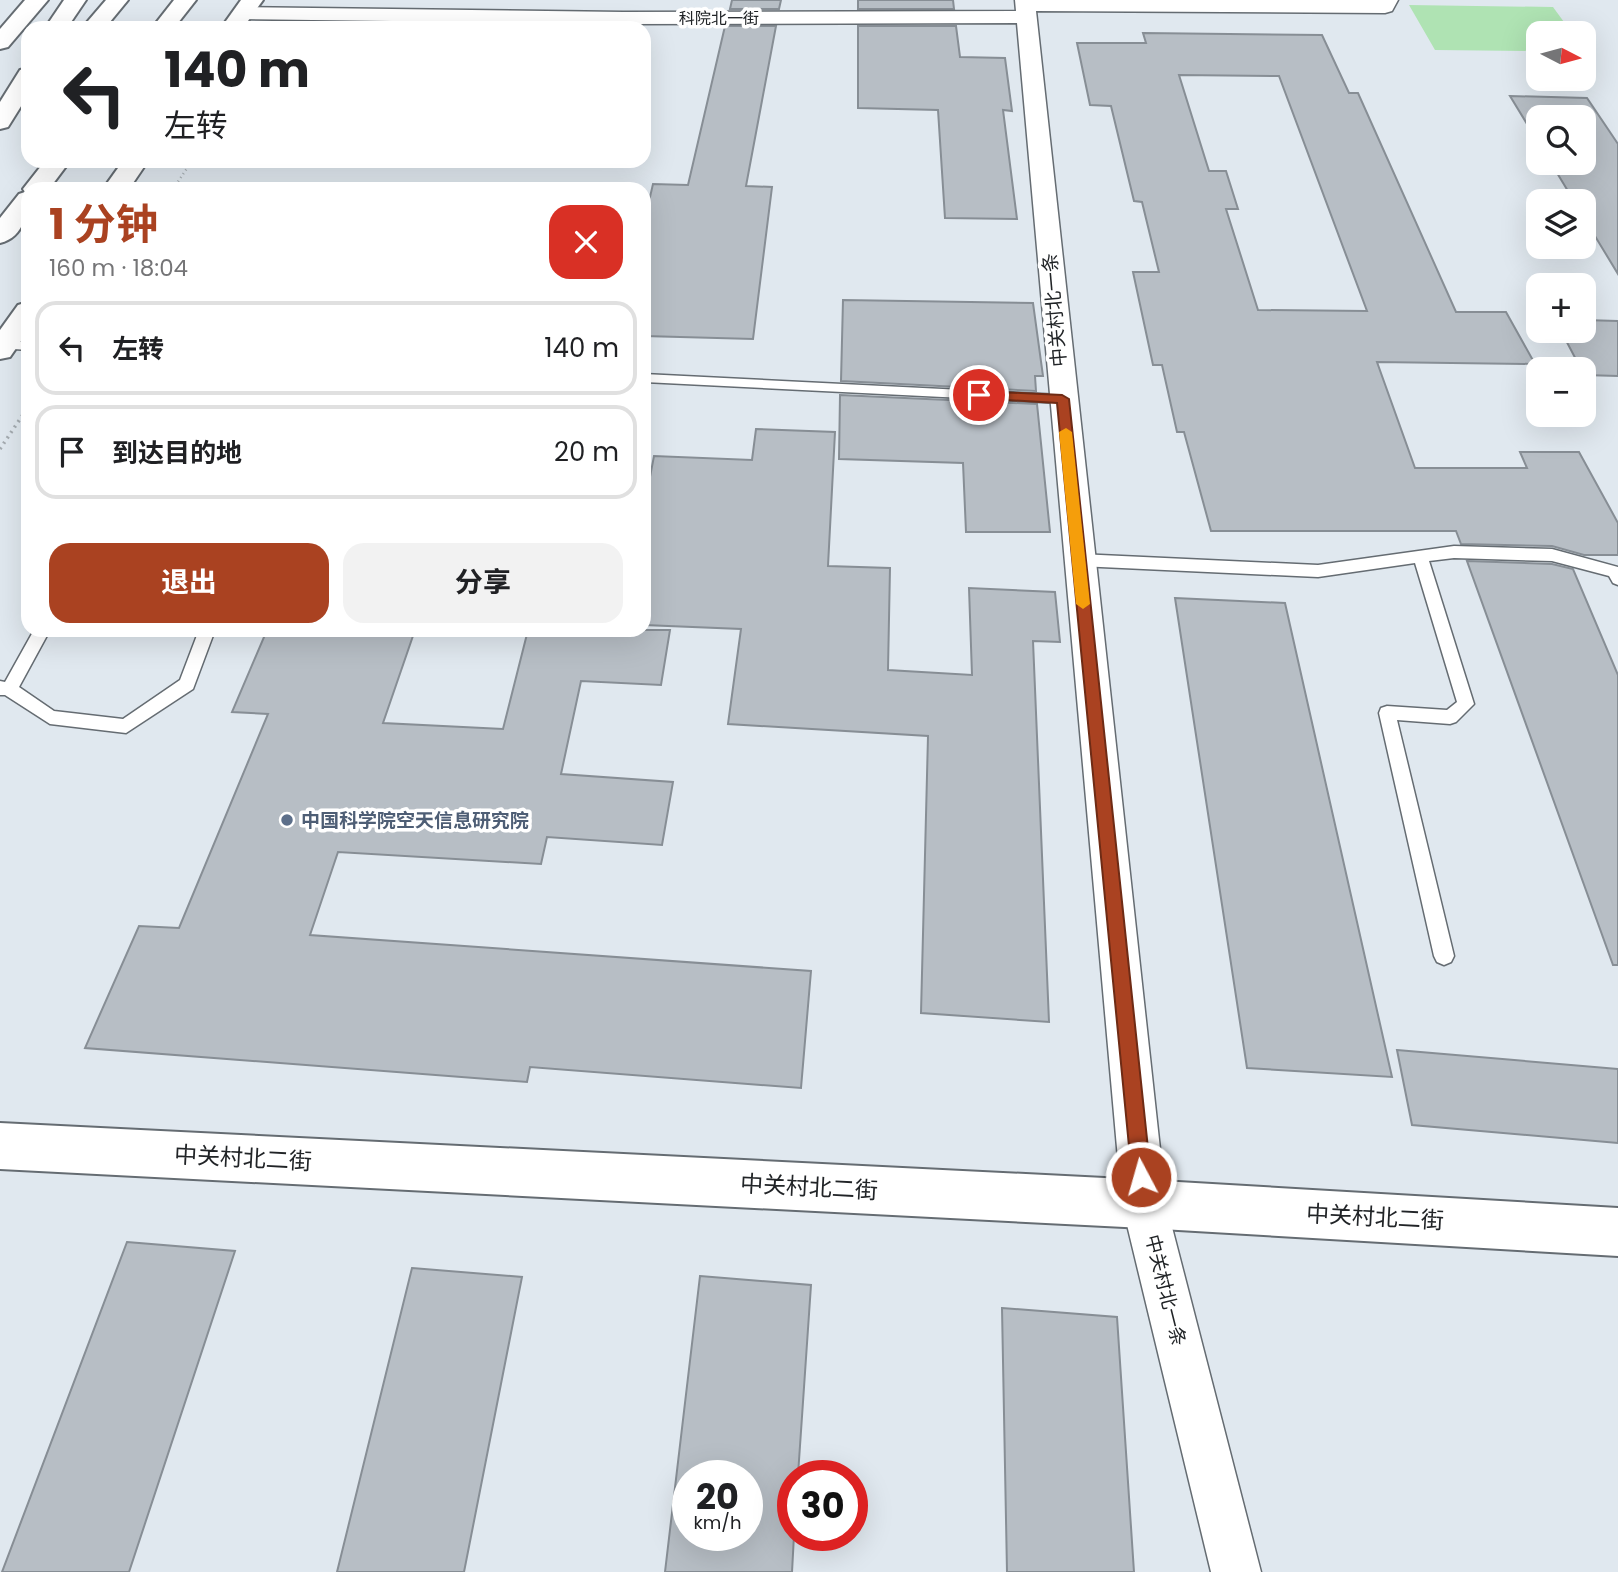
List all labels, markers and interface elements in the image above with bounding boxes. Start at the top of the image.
street label: 科院北一街 [679,7,759,30]
north arrow [1526,21,1596,91]
map controls [1526,21,1596,427]
text: 140 m [164,36,310,104]
icon: left [49,49,140,140]
text: 左转 [164,103,228,148]
button: search [1526,105,1596,175]
button: layers [1526,189,1596,259]
text: 1 分钟 [49,195,158,254]
button: close [549,205,623,279]
text: 160 m · 18:04 [49,252,188,284]
street label: 中关村北一条 [1036,252,1073,368]
button: + [1526,273,1596,343]
icon: left [53,329,91,367]
text: 140 m [544,330,619,366]
text: 左转 [112,331,164,367]
button: − [1526,357,1596,427]
pin [949,365,1009,425]
icon: arrive [960,376,998,414]
icon: arrive [53,433,91,471]
text: 20 m [554,434,619,470]
text: 到达目的地 [112,435,242,471]
button: 退出 [49,543,329,623]
button: 分享 [343,543,623,623]
place label: 中国科学院空天信息研究院 [301,807,529,834]
marker: 中国科学院空天信息研究院 [279,812,295,828]
street label: 中关村北二街 [173,1138,313,1178]
position arrow [1104,1140,1178,1214]
street label: 中关村北二街 [739,1167,879,1207]
street label: 中关村北二街 [1305,1197,1445,1237]
street label: 中关村北一条 [1139,1232,1192,1349]
speed limit sign: 30 [777,1460,868,1551]
text: 20 [696,1472,739,1521]
text: km/h [694,1510,741,1535]

